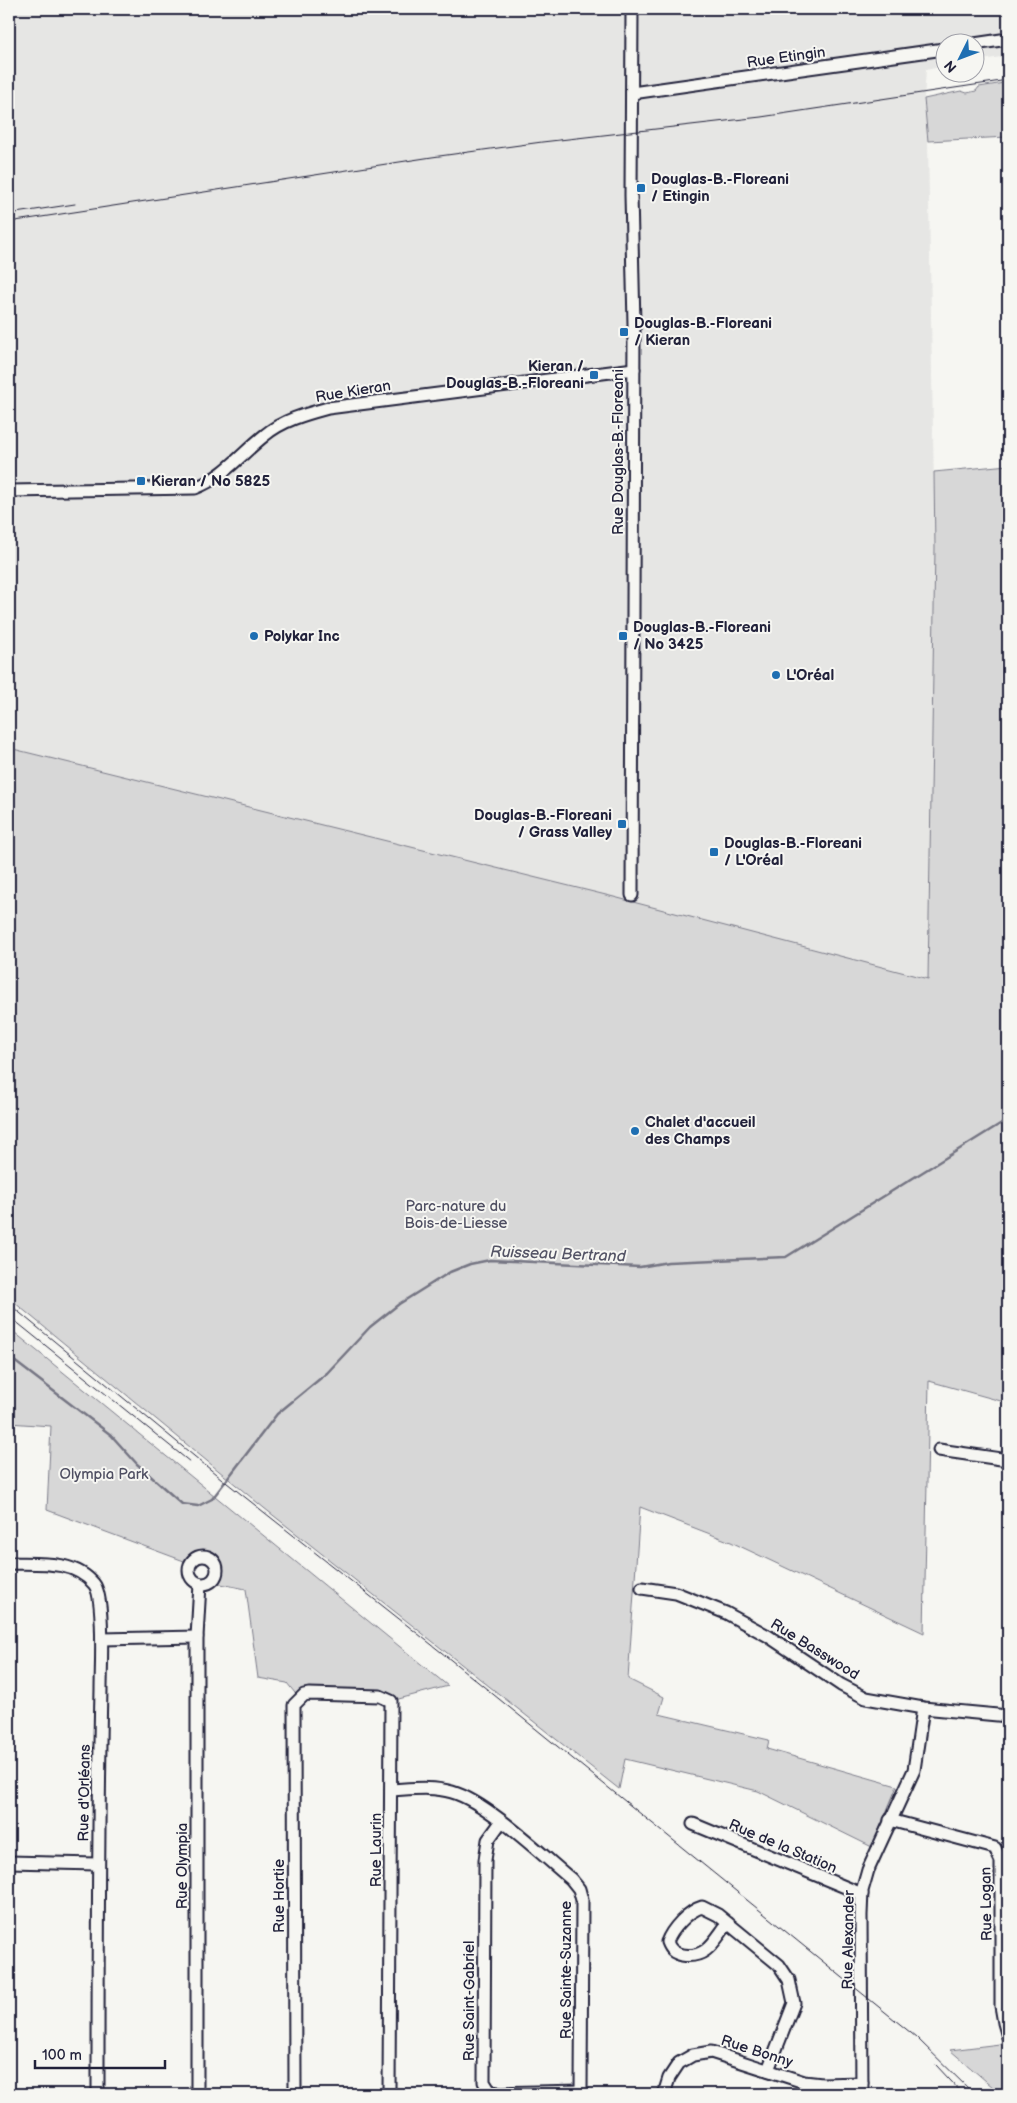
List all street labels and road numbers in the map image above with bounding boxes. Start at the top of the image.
street label: Rue Etingin [746,43,827,72]
street label: Rue Douglas-B.-Floreani [609,369,628,535]
street label: Rue Kieran [314,376,392,407]
street label: Rue Basswood [767,1615,863,1684]
street label: Rue d'Orléans [74,1744,95,1842]
street label: Rue Laurin [367,1813,386,1887]
street label: Rue de la Station [726,1815,840,1878]
street label: Rue Olympia [173,1823,192,1909]
street label: Rue Hortie [270,1859,289,1933]
street label: Rue Logan [976,1867,997,1941]
street label: Rue Alexander [838,1890,859,1990]
street label: Rue Sainte-Suzanne [557,1901,576,2039]
street label: Rue Saint-Gabriel [460,1941,479,2061]
street label: Rue Bonny [718,2031,795,2072]

